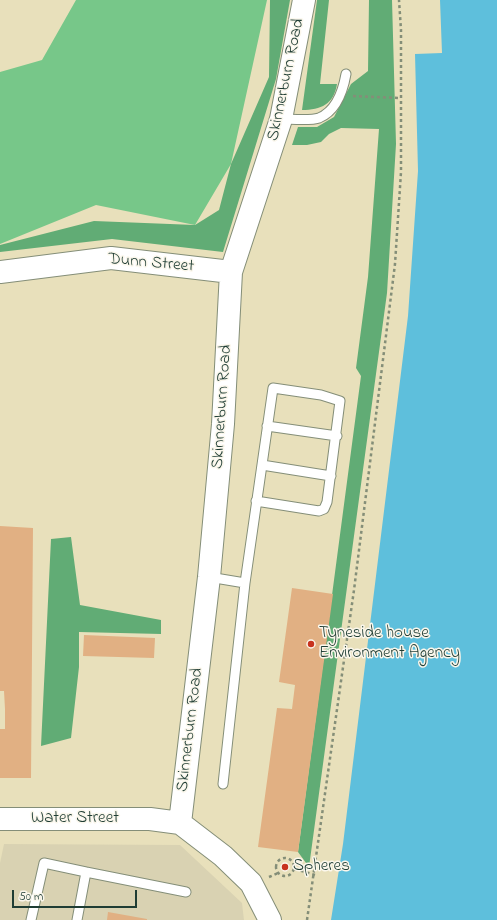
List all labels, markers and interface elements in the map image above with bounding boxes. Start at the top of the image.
street label: Skinnerburn Road [264,17,310,143]
street label: Dunn Street [107,250,195,278]
street label: Skinnerburn Road [208,344,238,470]
place label: Tyneside house Environment Agency [319,624,460,664]
marker: Tyneside house Environment Agency [306,639,316,649]
street label: Skinnerburn Road [173,667,209,793]
street label: Water Street [31,809,119,829]
place label: Spheres [293,857,350,877]
marker: Spheres [280,862,290,872]
scale bar [14,882,139,908]
text: 50 m [19,888,43,906]

